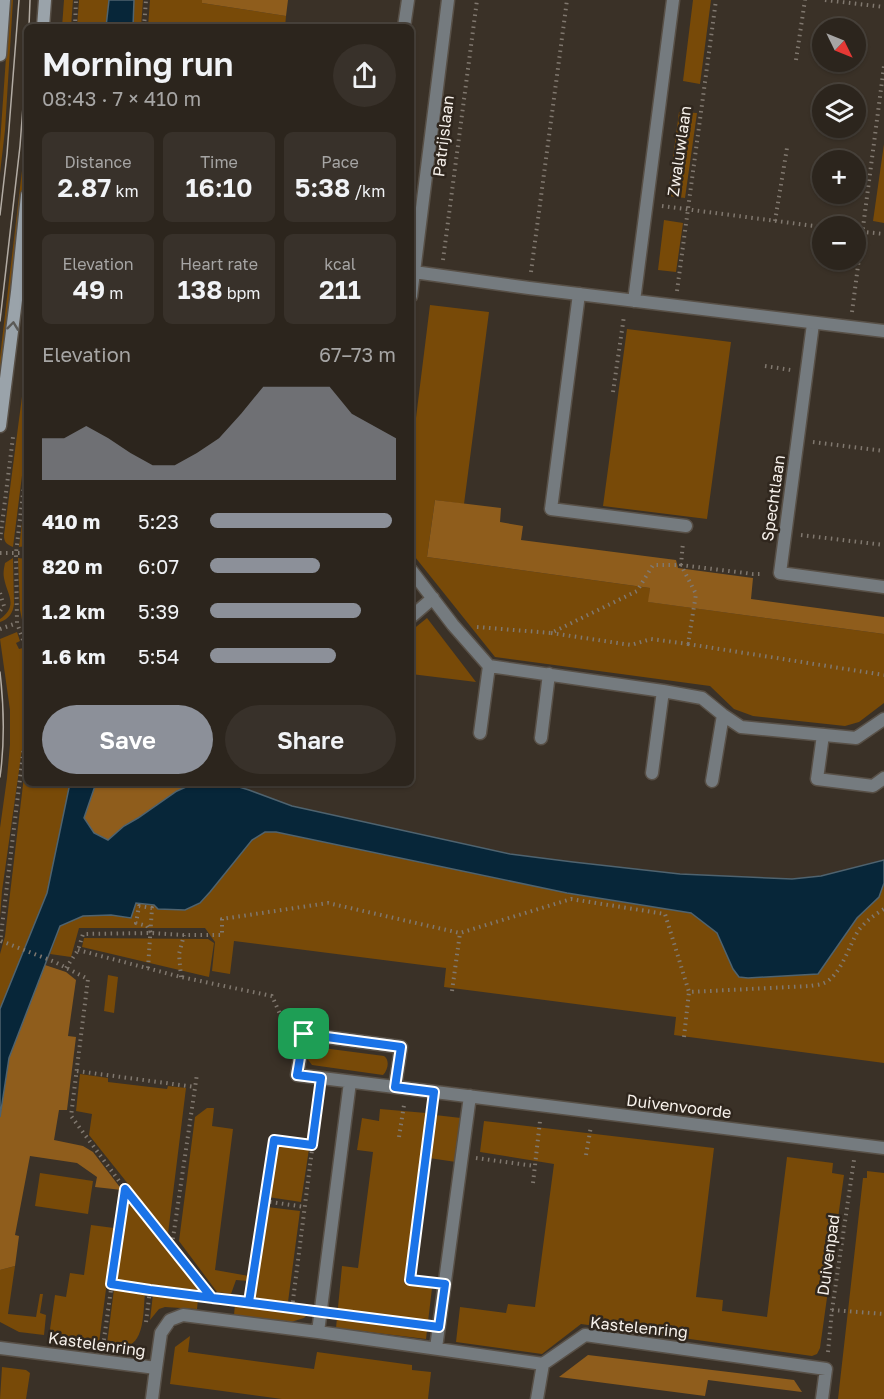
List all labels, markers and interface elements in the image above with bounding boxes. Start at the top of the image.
north arrow [812,18,866,72]
map controls [812,18,866,270]
text: Morning run [42,44,234,83]
button: share [333,44,396,107]
button: layers [812,84,866,138]
text: 08:43 · 7 × 410 m [42,86,201,110]
street label: Patrijslaan [428,94,458,178]
street label: Zwaluwlaan [663,104,695,198]
button: + [812,150,866,204]
text: Distance [64,152,132,172]
text: Time [200,152,238,172]
text: Pace [321,152,359,172]
text: 2.87 [57,172,111,203]
text: 16:10 [185,172,253,203]
text: 5:38 [295,172,350,203]
text: km [111,181,139,201]
text: /km [350,181,385,201]
button: − [812,216,866,270]
text: Elevation [62,254,134,274]
text: Heart rate [180,254,258,274]
text: kcal [324,254,356,274]
text: 49 [73,274,105,305]
text: 138 [177,274,223,305]
text: 211 [319,274,361,305]
text: m [105,283,123,303]
text: bpm [223,283,261,303]
one-way arrow [6,322,18,331]
text: Elevation [42,342,131,366]
text: 67–73 m [319,342,396,366]
street label: Spechtlaan [757,453,789,543]
text: 410 m [42,509,100,533]
text: 5:23 [138,509,179,533]
text: 820 m [42,554,103,578]
text: 6:07 [138,554,179,578]
text: 1.2 km [42,599,105,623]
text: 5:39 [138,599,179,623]
text: 1.6 km [42,644,106,668]
text: 5:54 [138,644,179,668]
button: Save [42,705,213,774]
button: Share [225,705,396,774]
pin [278,1008,329,1059]
icon: arrive [287,1017,320,1050]
street label: Duivenvoorde [625,1090,733,1122]
street label: Duivenpad [812,1213,844,1297]
street label: Kastelenring [589,1312,689,1342]
street label: Kastelenring [47,1327,147,1361]

